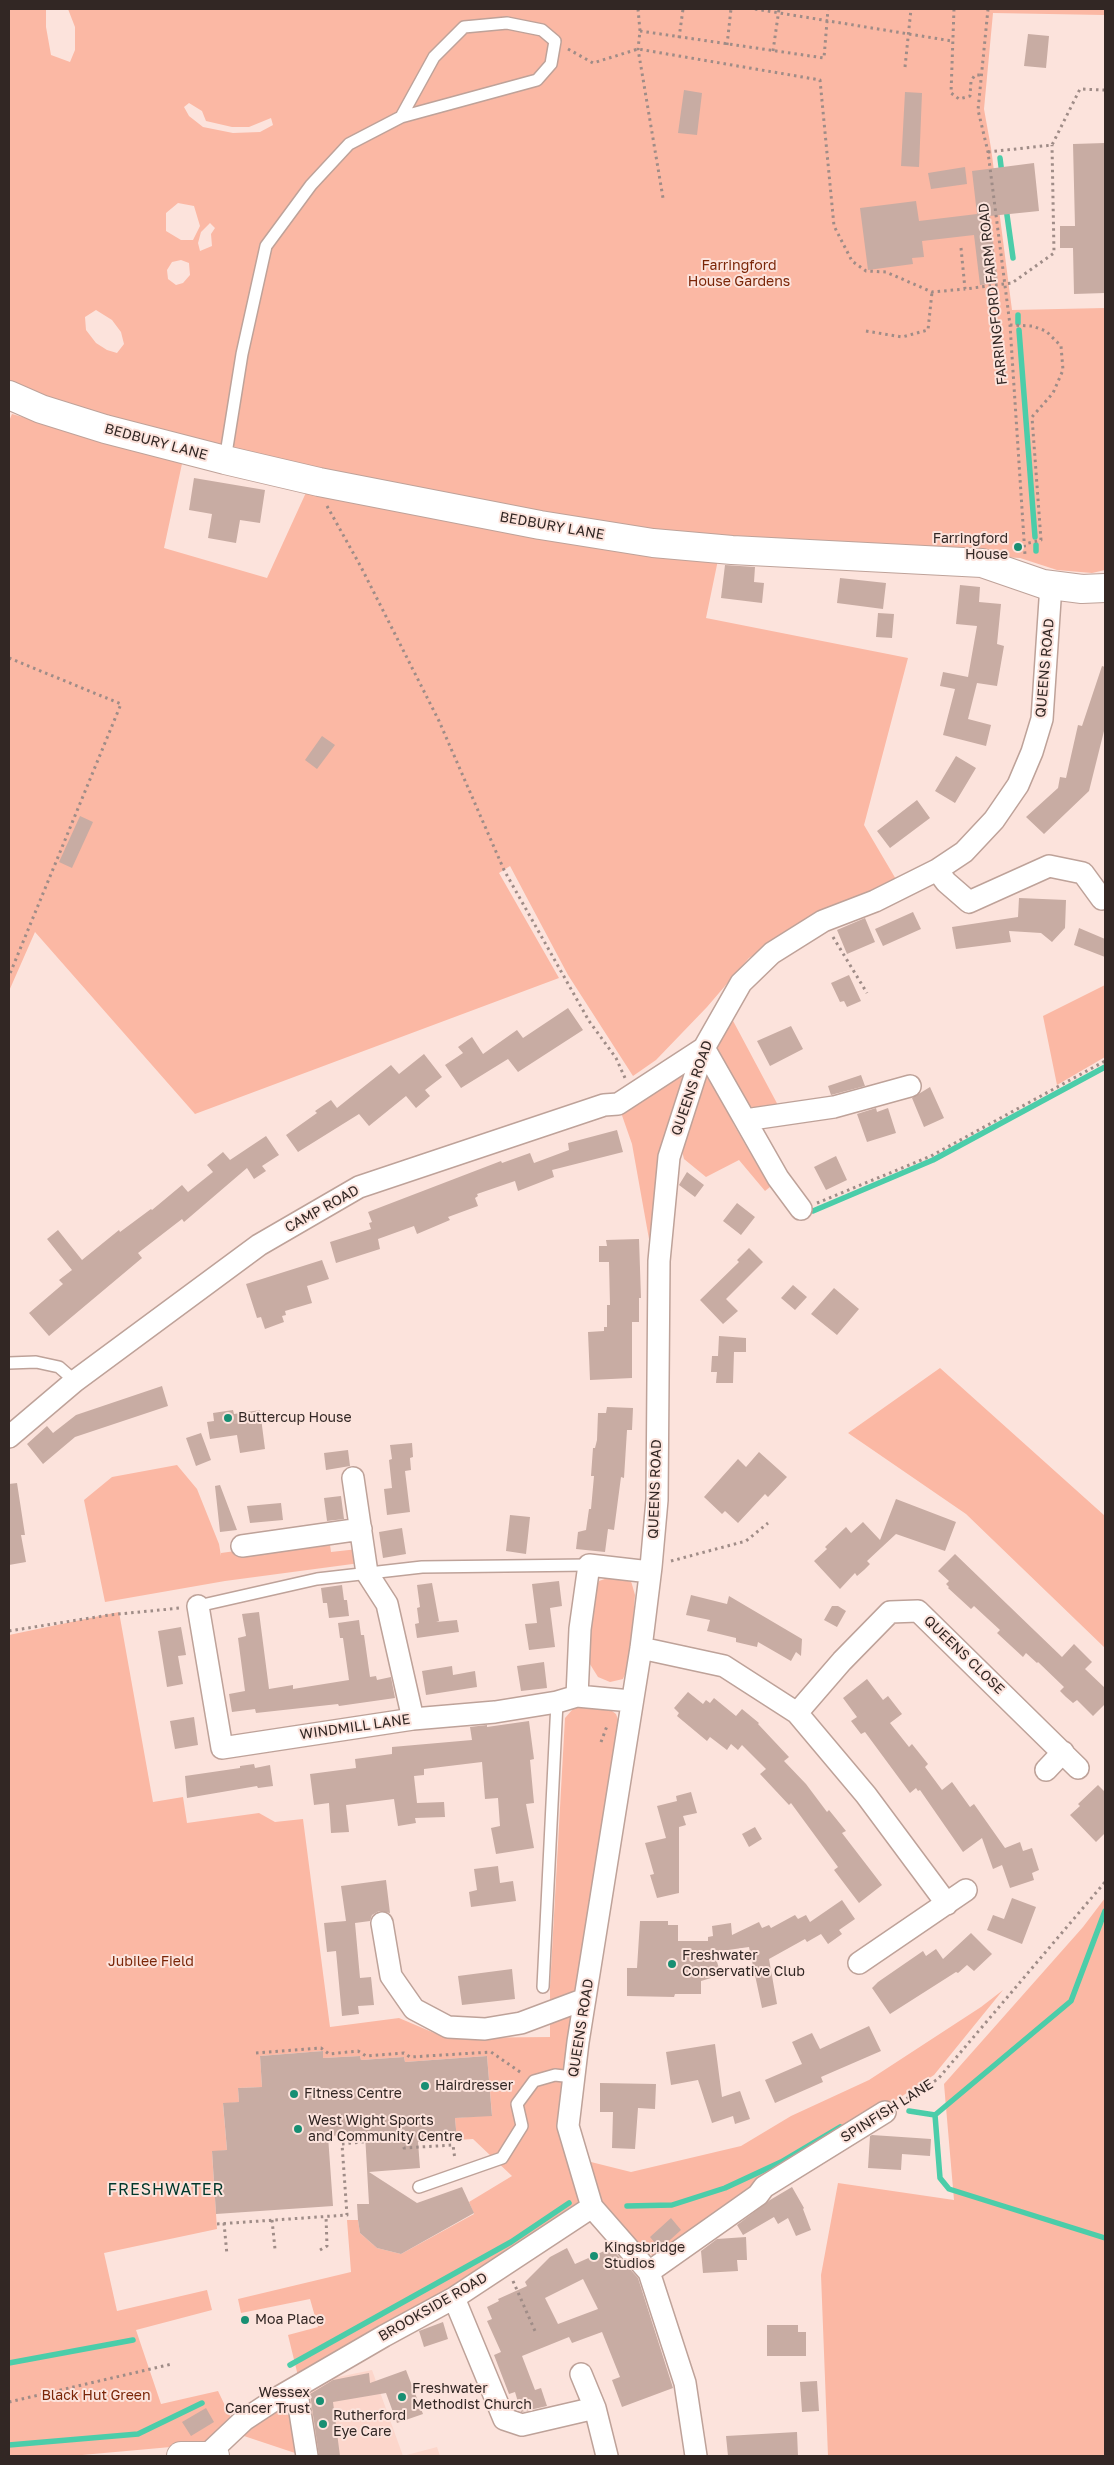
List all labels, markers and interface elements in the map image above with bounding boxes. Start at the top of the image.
street label: FARRINGFORD FARM ROAD [975,202,1011,386]
park label: Farringford House Gardens [688,258,790,290]
street label: BEDBURY LANE [103,420,209,464]
street label: BEDBURY LANE [498,509,606,543]
place label: Farringford House [933,531,1008,564]
marker: Farringford House [1012,541,1024,553]
street label: QUEENS ROAD [1032,618,1058,718]
street label: QUEENS ROAD [668,1038,716,1138]
street label: CAMP ROAD [282,1182,362,1236]
place label: Buttercup House [238,1410,352,1426]
marker: Buttercup House [222,1412,234,1424]
street label: QUEENS ROAD [645,1439,665,1539]
street label: QUEENS CLOSE [920,1612,1008,1698]
street label: WINDMILL LANE [299,1711,411,1743]
place label: Freshwater Conservative Club [682,1948,805,1980]
park label: Jubilee Field [108,1954,194,1970]
marker: Freshwater Conservative Club [666,1958,678,1970]
street label: QUEENS ROAD [565,1978,597,2078]
street label: SPINFISH LANE [838,2076,936,2146]
place label: Hairdresser [435,2078,513,2094]
marker: Hairdresser [419,2080,431,2092]
place label: Fitness Centre [304,2086,402,2102]
marker: Fitness Centre [288,2088,300,2100]
place label: West Wight Sports and Community Centre [308,2113,463,2146]
marker: West Wight Sports and Community Centre [292,2123,304,2135]
district label: FRESHWATER [106,2180,226,2200]
place label: Kingsbridge Studios [604,2240,685,2272]
marker: Kingsbridge Studios [588,2250,600,2262]
street label: BROOKSIDE ROAD [376,2269,490,2345]
place label: Moa Place [255,2312,324,2328]
marker: Moa Place [239,2314,251,2326]
place label: Freshwater Methodist Church [412,2381,532,2414]
place label: Wessex Cancer Trust [225,2385,310,2418]
park label: Black Hut Green [41,2388,151,2404]
marker: Freshwater Methodist Church [396,2391,408,2403]
marker: Wessex Cancer Trust [314,2395,326,2407]
place label: Rutherford Eye Care [333,2408,406,2440]
marker: Rutherford Eye Care [317,2418,329,2430]

